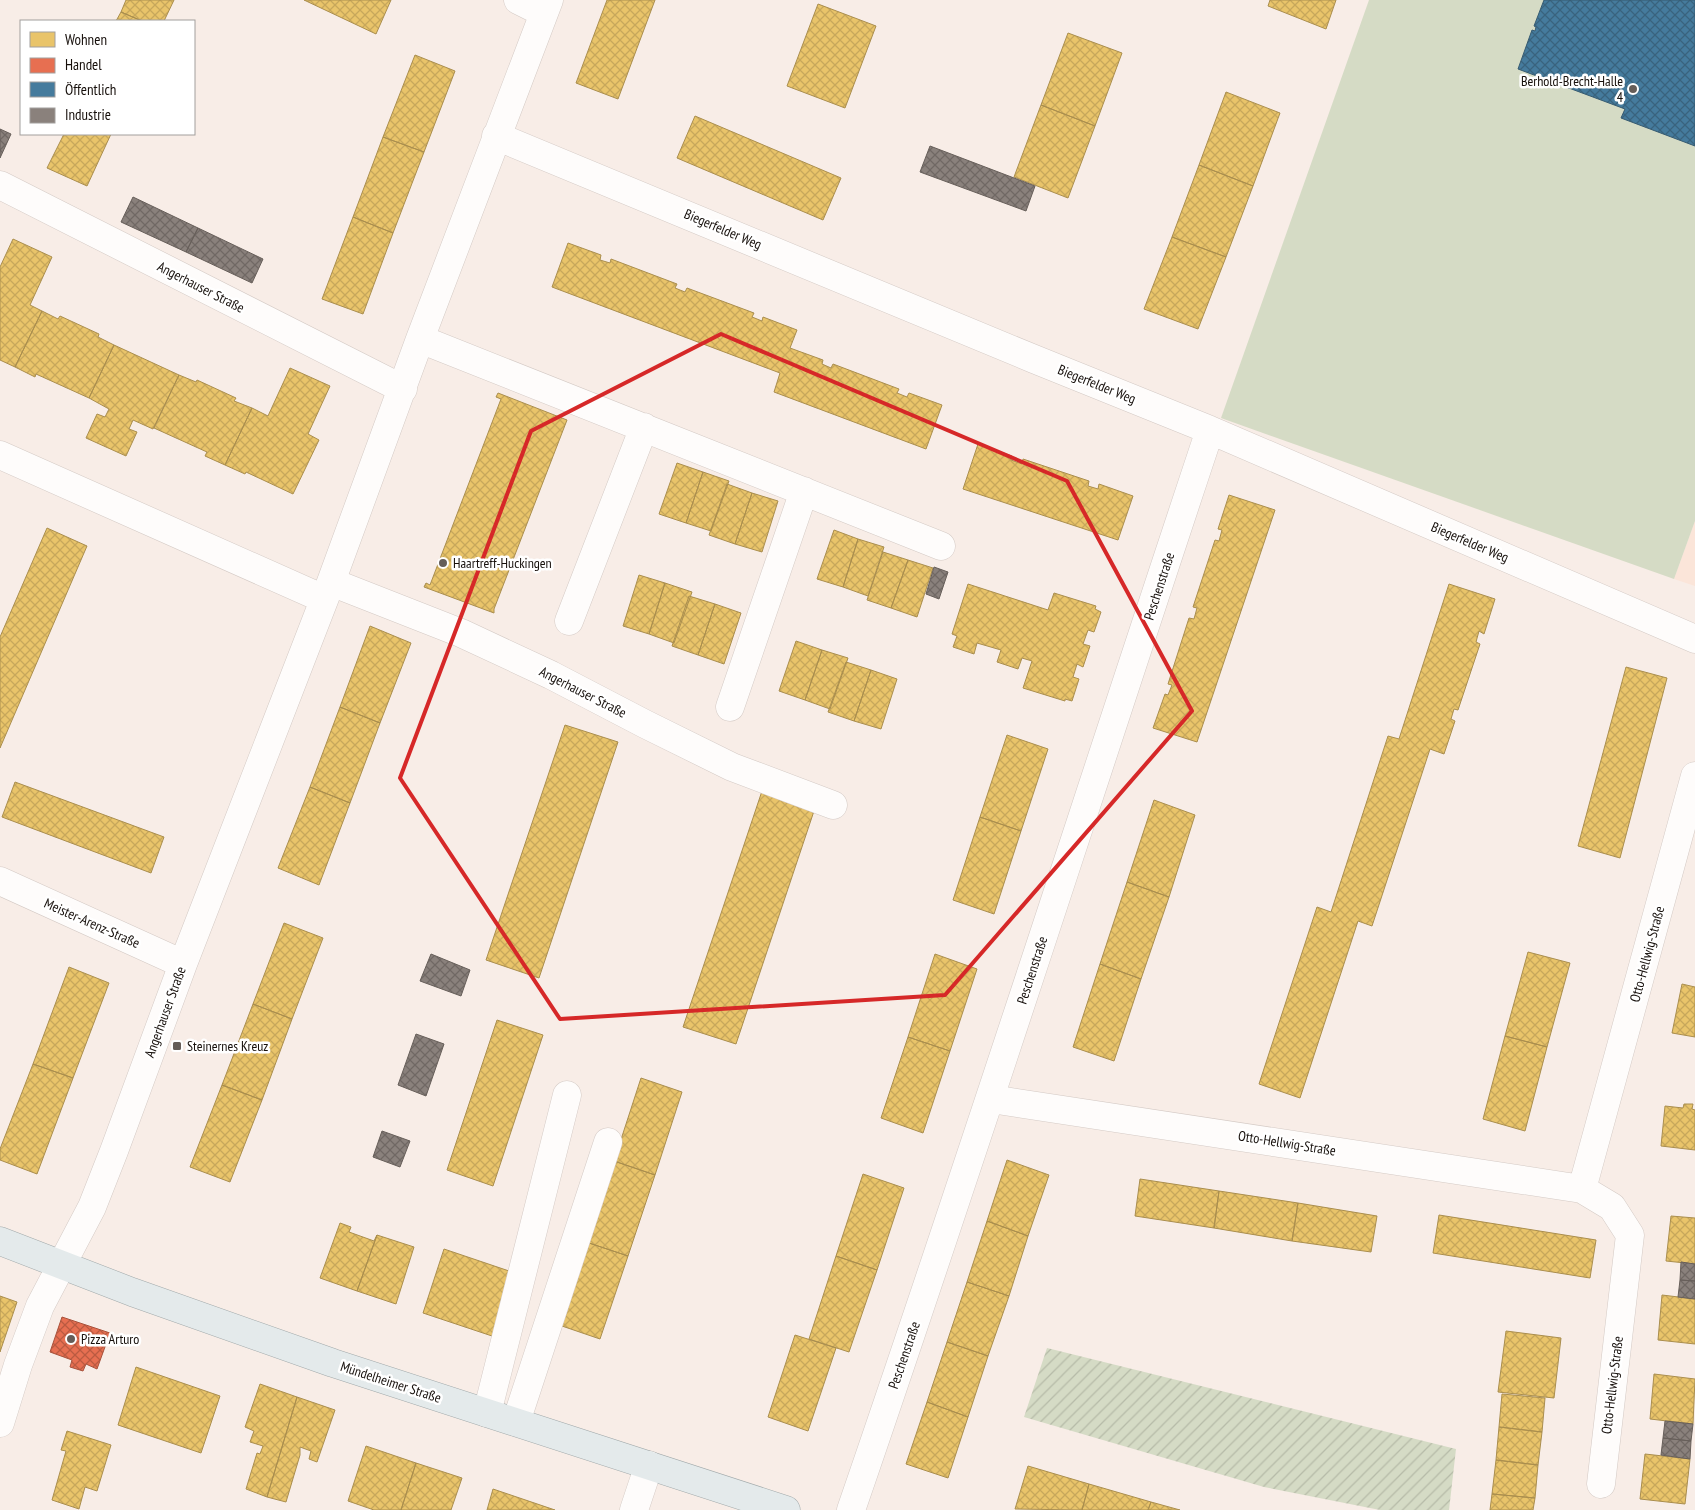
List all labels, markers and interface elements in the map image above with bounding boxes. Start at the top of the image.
legend [20,20,195,135]
text: Wohnen [65,30,107,49]
text: Handel [65,55,102,74]
place label: Berhold-Brecht-Halle 4 [1521,72,1624,106]
text: Öffentlich [65,80,116,99]
marker: Berhold-Brecht-Halle 4 [1627,83,1639,95]
text: Industrie [65,105,111,124]
street label: Biegerfelder Weg [681,205,765,253]
street label: Angerhauser Straße [154,257,248,317]
street label: Biegerfelder Weg [1055,360,1139,408]
street label: Biegerfelder Weg [1428,518,1512,566]
street label: Peschenstraße [1140,550,1178,622]
place label: Haartreff-Huckingen [453,554,552,572]
marker: Haartreff-Huckingen [437,557,449,569]
street label: Angerhauser Straße [536,662,630,722]
street label: Meister-Arenz-Straße [41,894,143,952]
street label: Otto-Hellwig-Straße [1626,904,1668,1004]
street label: Peschenstraße [1013,934,1051,1006]
street label: Angerhauser Straße [140,964,190,1060]
place label: Steinernes Kreuz [187,1037,268,1055]
marker: Steinernes Kreuz [171,1040,183,1052]
street label: Otto-Hellwig-Straße [1237,1126,1337,1160]
street label: Peschenstraße [884,1319,924,1391]
place label: Pizza Arturo [81,1330,139,1348]
marker: Pizza Arturo [65,1333,77,1345]
street label: Otto-Hellwig-Straße [1597,1335,1627,1435]
street label: Mündelheimer Straße [338,1357,444,1407]

